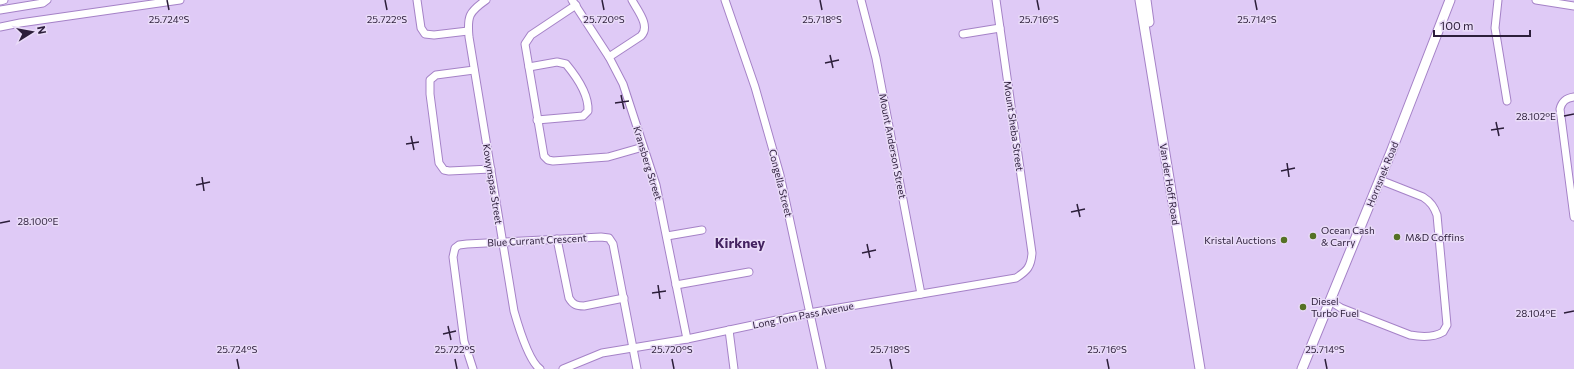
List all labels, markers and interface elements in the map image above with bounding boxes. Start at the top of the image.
north arrow [12,12,52,52]
scale bar [1434,12,1530,38]
text: 25.724°S [149,13,189,25]
text: 25.722°S [367,13,407,25]
text: 25.720°S [583,13,625,25]
text: 25.718°S [802,13,842,25]
text: 25.716°S [1019,13,1059,25]
text: 25.714°S [1237,13,1277,25]
text: 100 m [1440,18,1474,32]
text: N [35,25,49,35]
street label: Mount Sheba Street [1002,80,1026,172]
street label: Mount Anderson Street [877,92,909,200]
text: 28.102°E [1516,110,1556,122]
street label: Kransberg Street [631,124,665,202]
street label: Hornsnek Road [1363,139,1401,208]
street label: Van der Hoff Road [1158,142,1182,226]
street label: Kowynspas Street [481,143,505,225]
street label: Congella Street [767,148,795,218]
text: 28.100°E [18,215,59,227]
place label: Ocean Cash & Carry [1321,224,1375,248]
street label: Blue Currant Crescent [487,231,587,249]
marker: Ocean Cash & Carry [1308,231,1318,241]
place label: M&D Coffins [1405,231,1465,243]
marker: M&D Coffins [1392,232,1402,242]
district label: Kirkney [715,234,766,251]
place label: Kristal Auctions [1204,234,1276,246]
marker: Kristal Auctions [1279,235,1289,245]
place label: Diesel Turbo Fuel [1311,295,1359,319]
street label: Long Tom Pass Avenue [751,299,855,331]
marker: Diesel Turbo Fuel [1298,302,1308,312]
text: 28.104°E [1516,307,1556,319]
text: 25.724°S [217,343,257,355]
text: 25.722°S [435,343,475,355]
text: 25.720°S [651,343,693,355]
text: 25.718°S [870,343,910,355]
text: 25.716°S [1087,343,1127,355]
text: 25.714°S [1305,343,1345,355]

